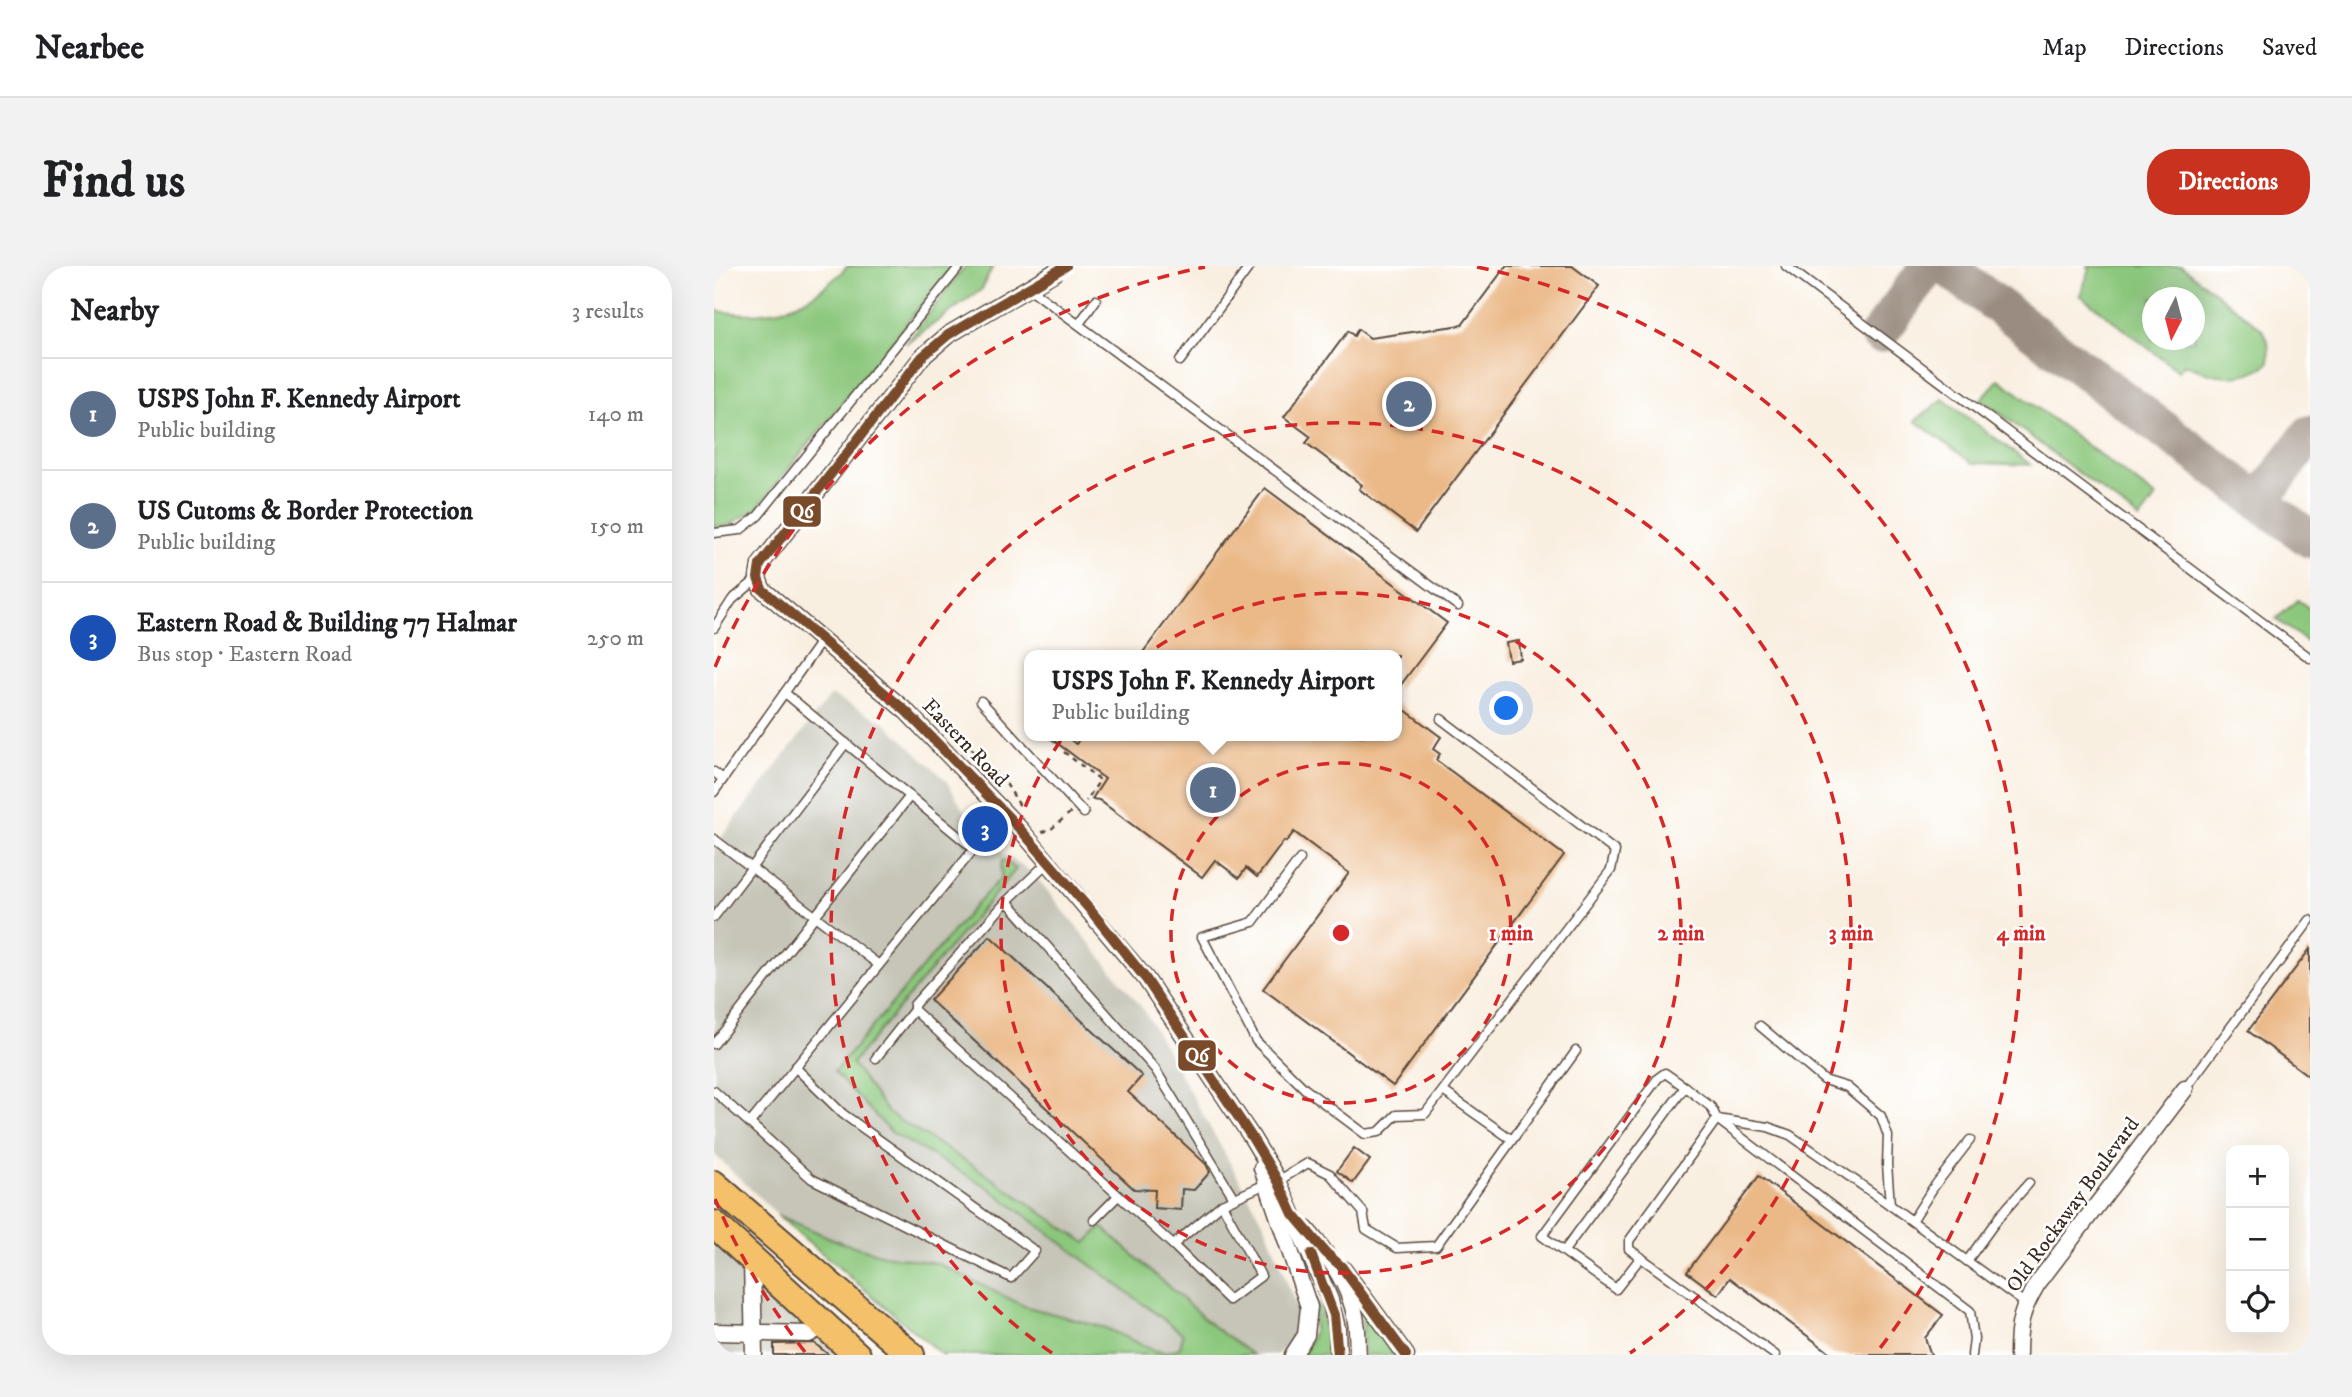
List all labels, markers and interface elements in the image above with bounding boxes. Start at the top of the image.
text: Nearbee [35,28,144,69]
text: Map [2042,33,2087,63]
text: Directions [2125,33,2224,63]
text: Saved [2262,33,2317,63]
button: Directions [2147,149,2310,215]
text: Find us [42,151,185,213]
north arrow [2142,287,2205,350]
text: Nearby [70,293,159,330]
text: 3 results [572,297,644,326]
pin: 2 [1386,378,1432,430]
text: USPS John F. Kennedy Airport [137,383,460,416]
text: 1 [89,400,97,429]
text: 140 m [588,400,644,429]
text: Public building [137,416,275,445]
text: US Cutoms & Border Protection [137,495,473,528]
line badge: Q6 [782,495,822,528]
text: Q6 [790,501,815,524]
text: 2 [87,512,99,541]
text: 150 m [590,512,644,541]
text: Public building [137,528,275,557]
text: Eastern Road & Building 77 Halmar [137,607,517,640]
text: 3 [89,624,97,653]
text: 250 m [587,624,644,653]
text: Bus stop · Eastern Road [137,640,352,669]
popup [1024,650,1402,741]
text: USPS John F. Kennedy Airport [1051,665,1375,698]
your location [1489,691,1523,725]
street label: Eastern Road [916,693,1014,793]
text: Public building [1051,698,1189,727]
pin: 1 [1190,764,1236,816]
pin: 3 [962,803,1008,855]
centre of rings [1329,921,1353,945]
text: 1 min [1489,921,1534,947]
text: 2 min [1658,921,1706,947]
text: 3 min [1829,921,1874,947]
text: 4 min [1997,921,2046,947]
line badge: Q6 [1177,1039,1217,1072]
text: Q6 [1185,1045,1210,1068]
street label: Old Rockaway Boulevard [2001,1112,2146,1298]
map controls [2226,1145,2289,1334]
button: + [2226,1145,2289,1208]
button: − [2226,1208,2289,1271]
button: locate [2226,1271,2289,1334]

